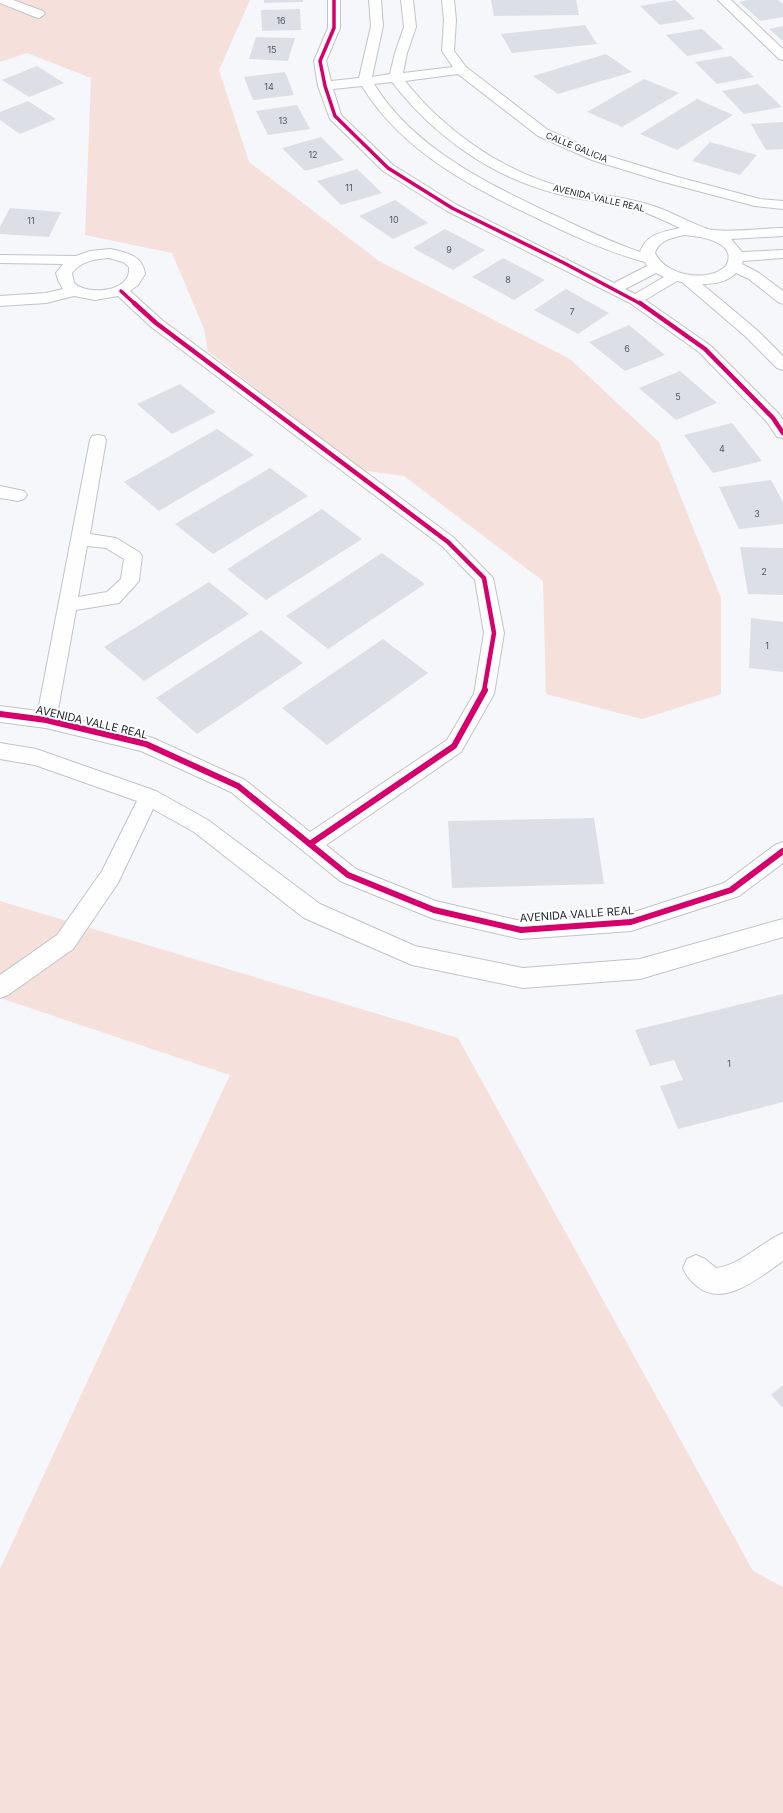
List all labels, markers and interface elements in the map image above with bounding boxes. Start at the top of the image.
house number: 16 [276,15,286,26]
house number: 15 [267,44,277,55]
house number: 14 [264,81,274,92]
house number: 13 [278,115,288,126]
street label: CALLE GALICIA [544,130,610,164]
house number: 12 [308,149,318,160]
house number: 11 [345,182,353,193]
street label: AVENIDA VALLE REAL [552,182,646,214]
house number: 10 [389,214,399,225]
house number: 11 [27,215,35,226]
house number: 9 [446,244,452,255]
house number: 8 [505,274,511,285]
house number: 7 [569,306,575,317]
house number: 6 [624,343,630,354]
house number: 5 [675,391,681,402]
house number: 4 [719,443,725,454]
house number: 3 [754,508,760,519]
house number: 2 [761,566,767,577]
house number: 1 [765,640,769,651]
street label: AVENIDA VALLE REAL [35,702,149,742]
street label: AVENIDA VALLE REAL [519,903,635,925]
house number: 1 [727,1058,731,1069]

